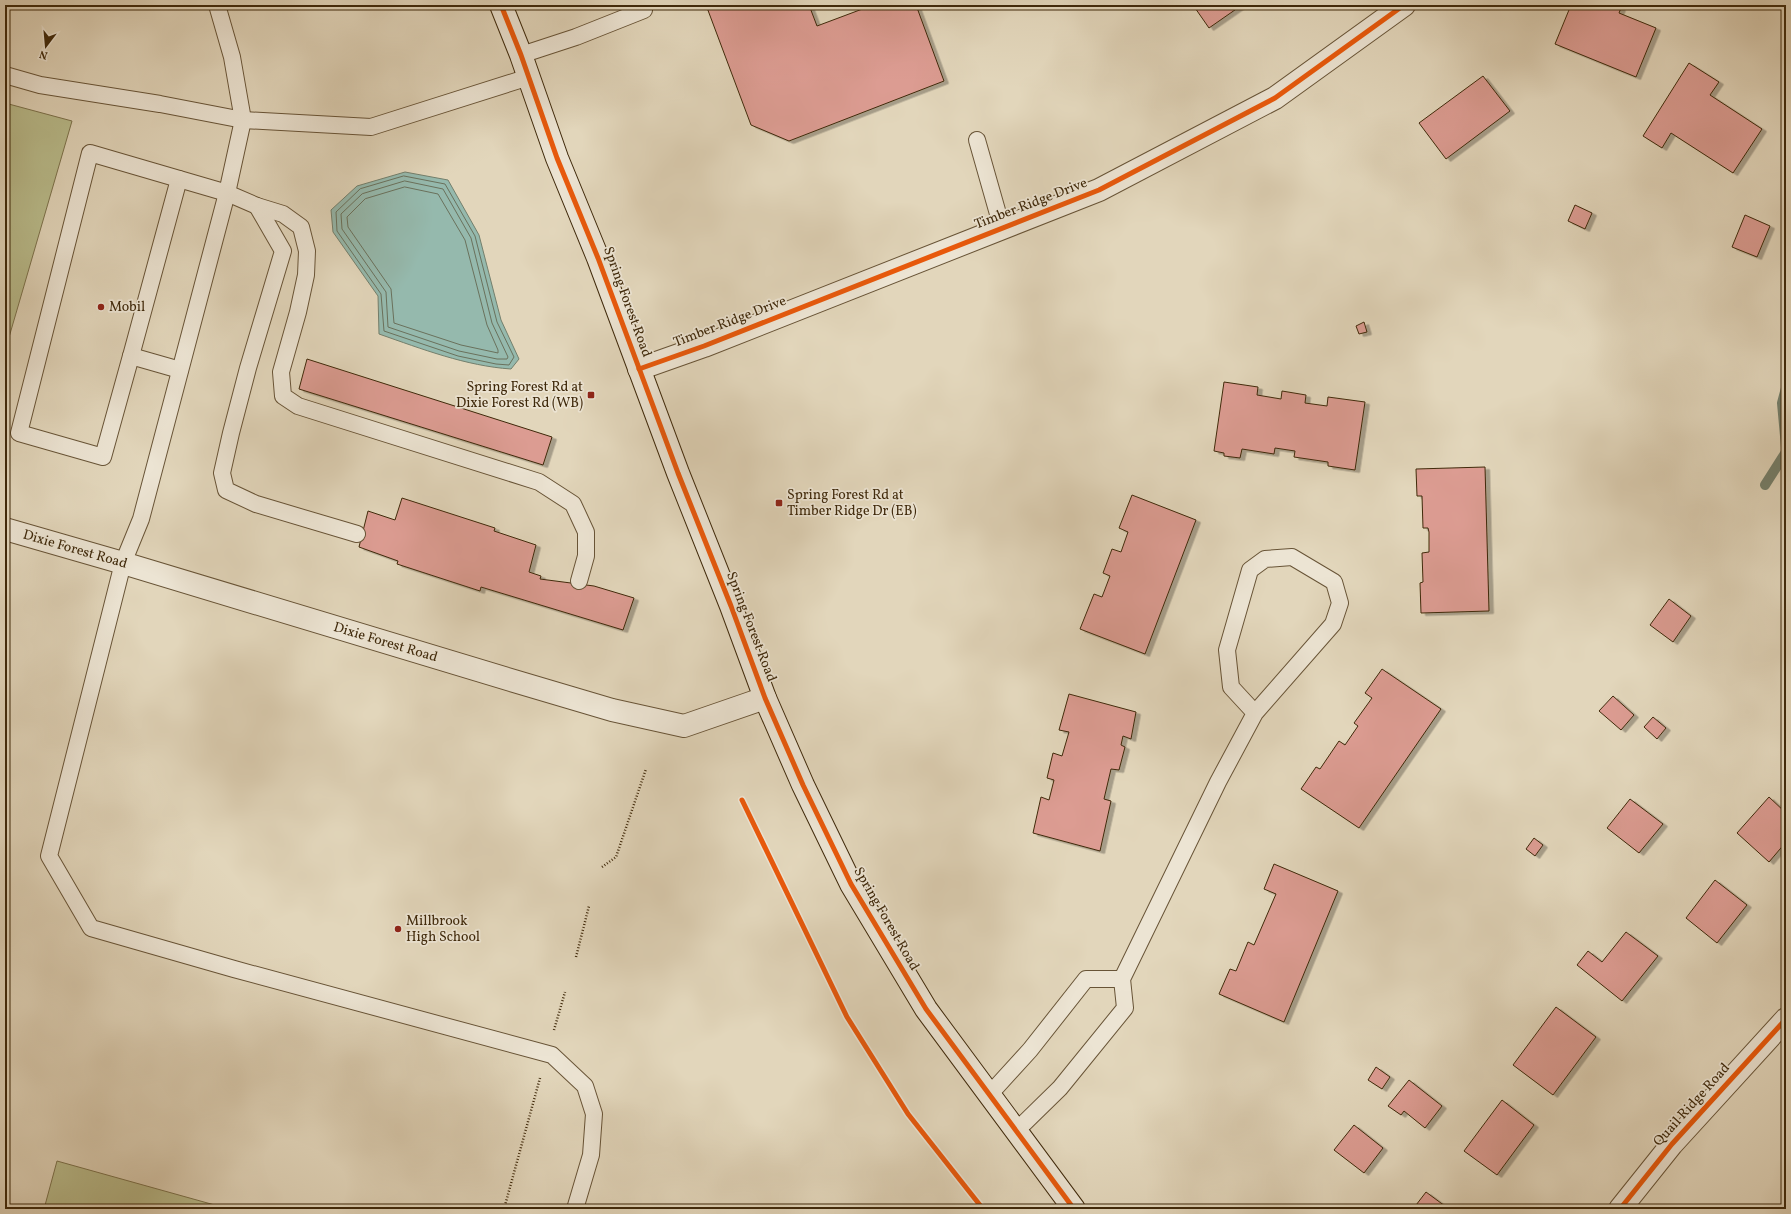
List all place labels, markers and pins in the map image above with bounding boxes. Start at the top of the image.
place label: Mobil [109,298,145,317]
marker: Mobil [96,302,106,312]
place label: Spring Forest Rd at Dixie Forest Rd (WB) [456,378,583,413]
marker: Spring Forest Rd at Dixie Forest Rd (WB) [586,390,596,400]
place label: Spring Forest Rd at Timber Ridge Dr (EB) [787,486,917,521]
marker: Spring Forest Rd at Timber Ridge Dr (EB) [774,498,784,508]
place label: Millbrook High School [406,912,480,947]
marker: Millbrook High School [393,924,403,934]

